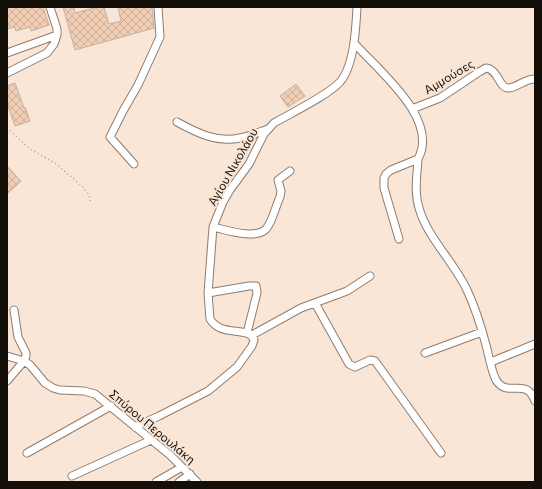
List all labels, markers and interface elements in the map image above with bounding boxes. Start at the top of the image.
street label: Αμμούσες [421,56,476,96]
street label: Αγίου Νικολάου [204,125,260,208]
street label: Σπύρου Περουλάκη [107,386,198,466]

